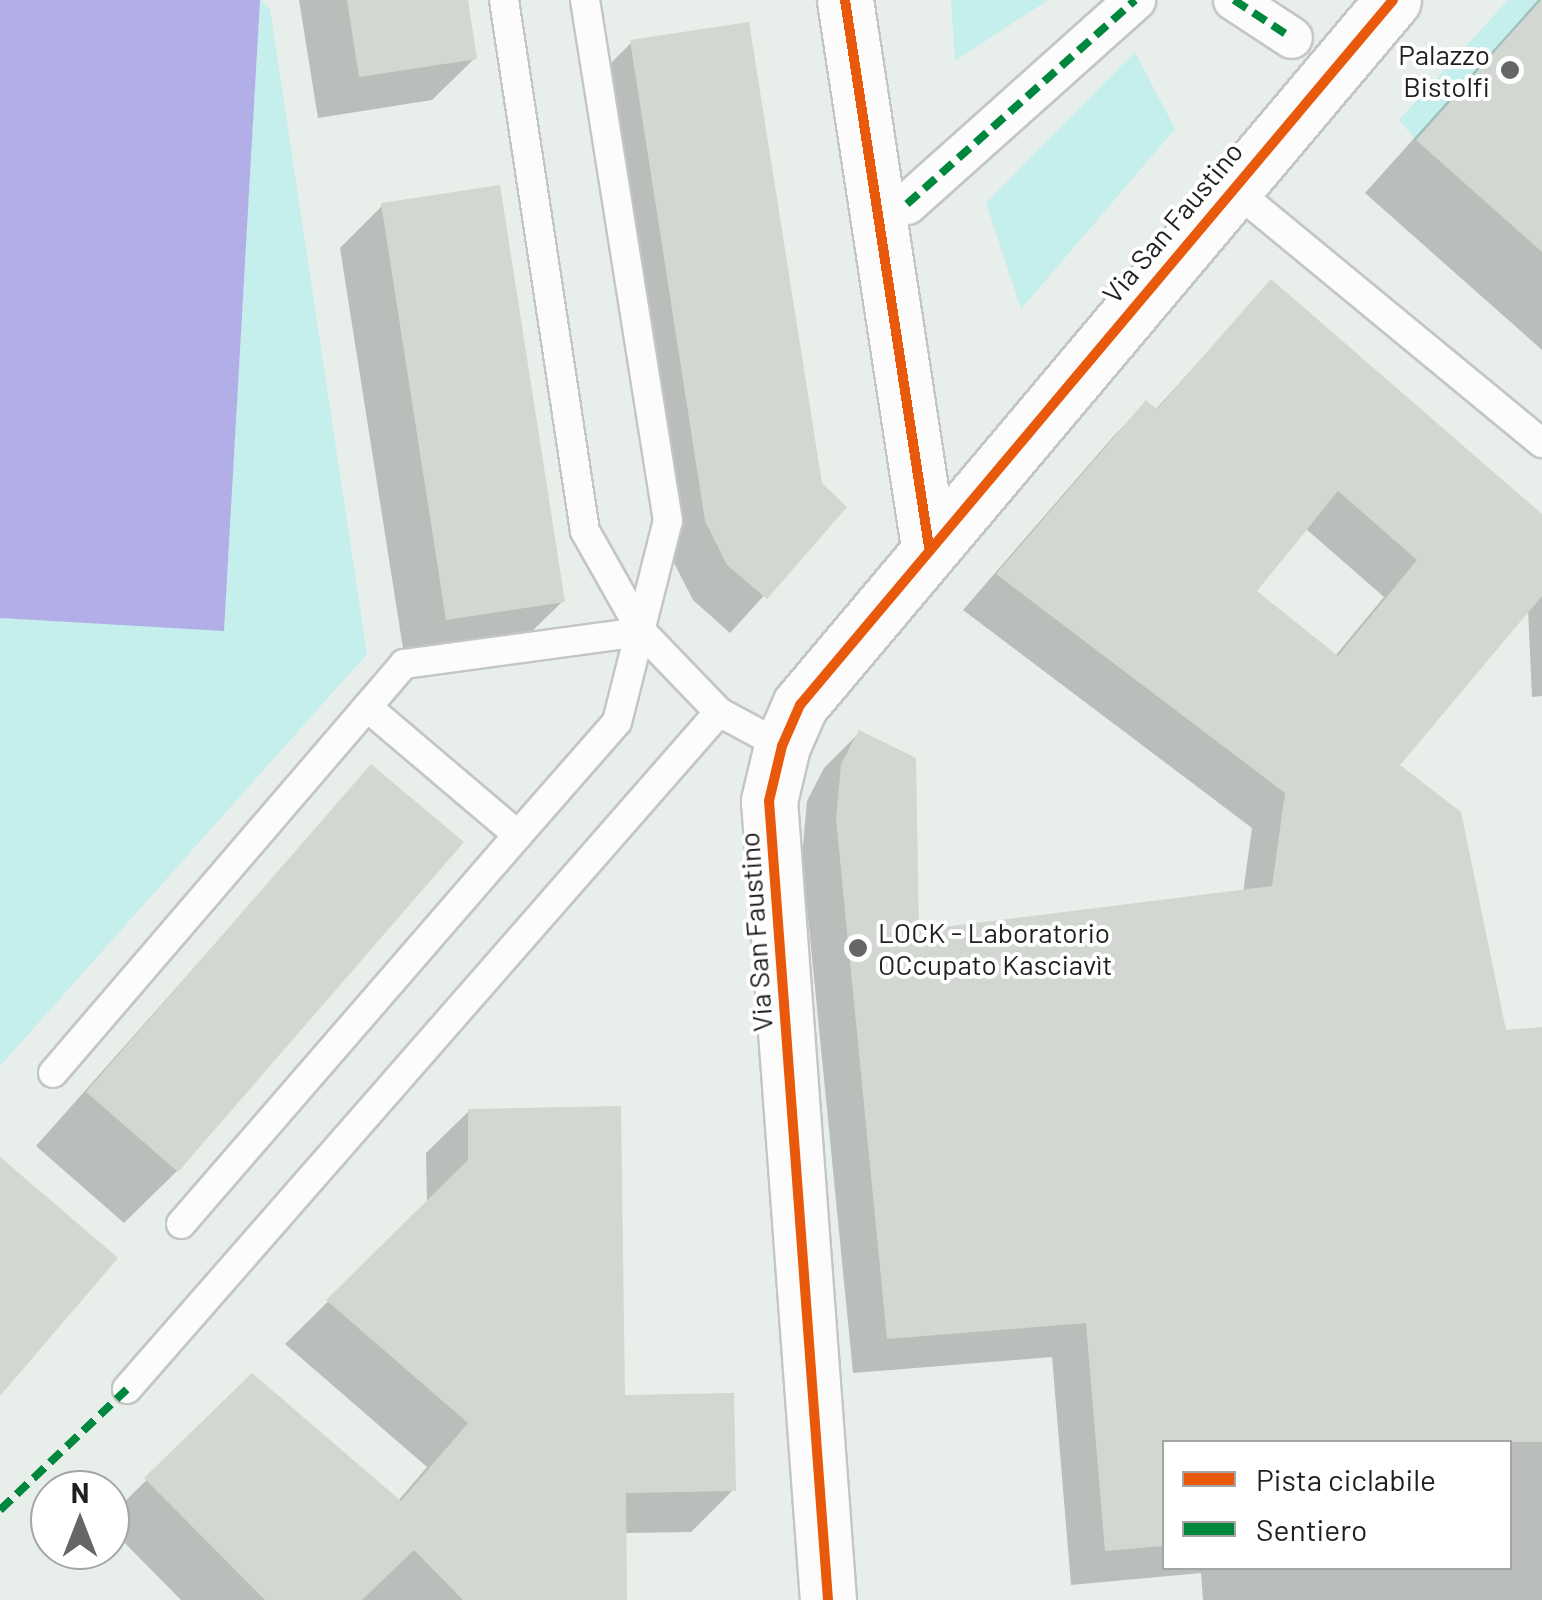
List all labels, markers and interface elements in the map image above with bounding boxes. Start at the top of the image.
place label: Palazzo Bistolfi [1398,37,1490,103]
marker: Palazzo Bistolfi [1499,59,1521,81]
street label: Via San Faustino [1095,135,1249,309]
street label: Via San Faustino [731,831,779,1033]
place label: LOCK - Laboratorio OCcupato Kasciavìt [878,915,1112,981]
marker: LOCK - Laboratorio OCcupato Kasciavìt [847,937,869,959]
legend [1162,1440,1512,1570]
text: Pista ciclabile [1256,1461,1436,1497]
north arrow [30,1470,130,1570]
text: N [71,1475,89,1509]
text: Sentiero [1256,1511,1367,1547]

